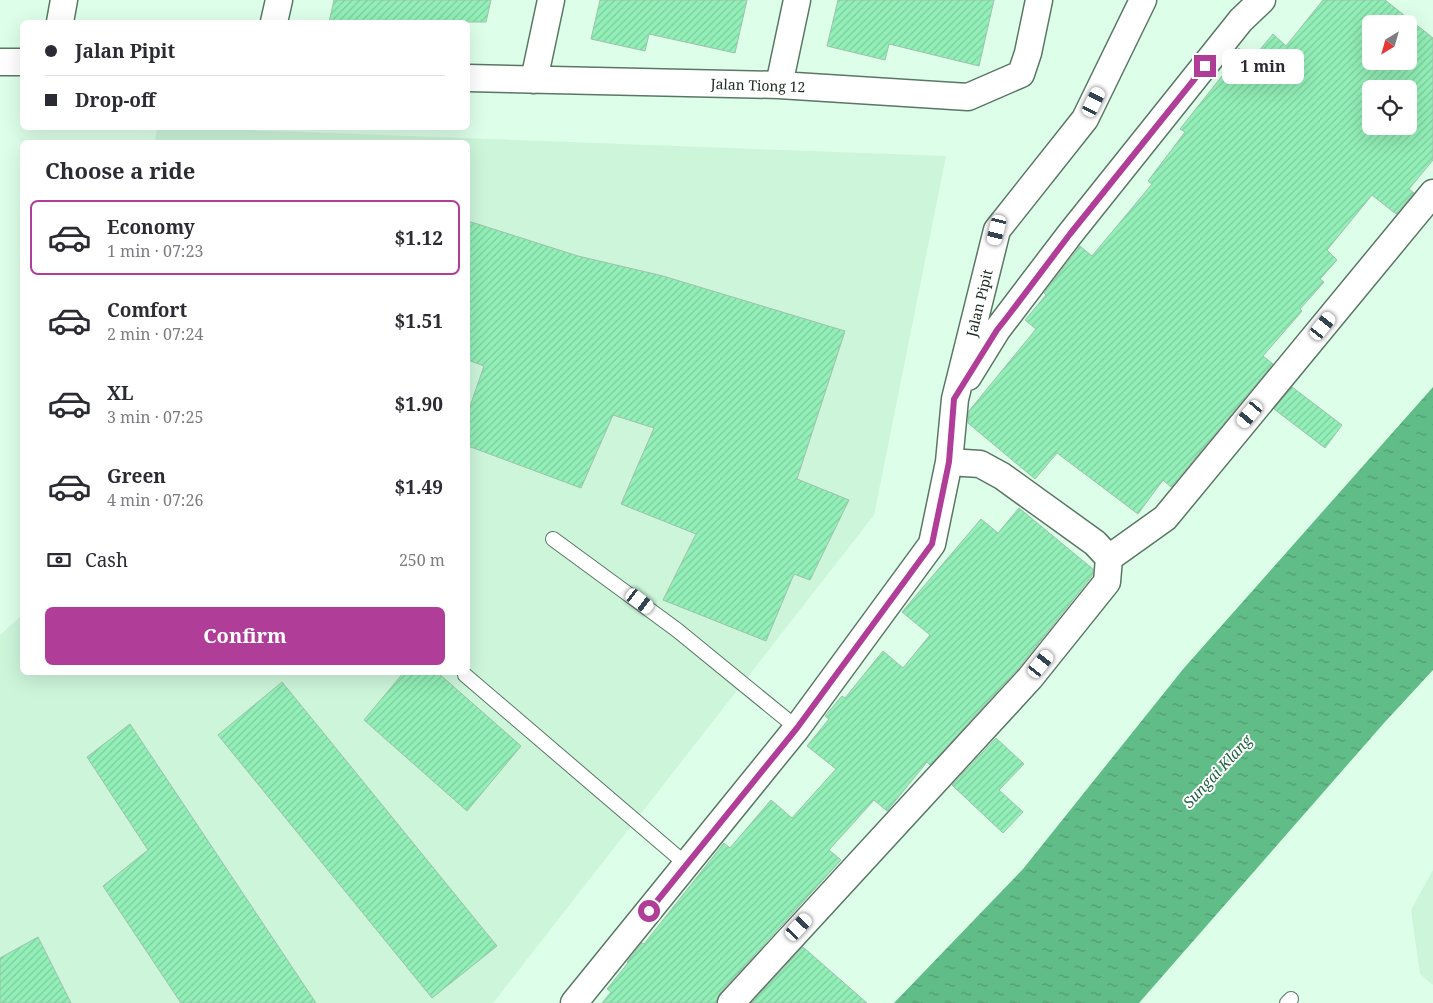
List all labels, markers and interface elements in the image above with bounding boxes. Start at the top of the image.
north arrow [1362,15,1418,70]
map controls [1362,15,1417,135]
text: Jalan Pipit [75,38,175,64]
callout: 1 min [1222,48,1305,84]
route end [1194,55,1216,77]
text: 1 min [1240,55,1286,77]
street label: Jalan Tiong 12 [709,74,806,96]
button: locate [1362,80,1417,135]
car [1080,85,1107,119]
text: Drop-off [75,87,155,113]
text: Choose a ride [45,155,195,185]
text: Economy [107,214,195,240]
car [986,214,1007,246]
icon: car [47,215,92,260]
text: $1.12 [394,225,443,251]
text: 1 min · 07:23 [107,240,203,262]
street label: Jalan Pipit [961,267,997,340]
text: Comfort [107,297,187,323]
icon: car [47,298,92,343]
text: $1.51 [394,308,443,334]
car [1307,310,1338,342]
text: 2 min · 07:24 [107,323,203,345]
text: XL [107,380,133,406]
icon: car [47,381,92,426]
text: $1.90 [394,391,443,417]
car [1234,398,1265,430]
text: 3 min · 07:25 [107,406,203,428]
text: Green [107,463,166,489]
icon: car [47,464,92,509]
text: $1.49 [394,474,443,500]
text: 4 min · 07:26 [107,489,203,511]
icon: cash [45,546,73,574]
text: Cash [85,547,128,573]
text: 250 m [399,549,445,571]
car [623,586,656,616]
button: Confirm [45,607,445,665]
car [1025,648,1056,680]
water label: Sungai Klang [1178,730,1256,812]
route start [638,900,660,922]
car [783,911,814,943]

